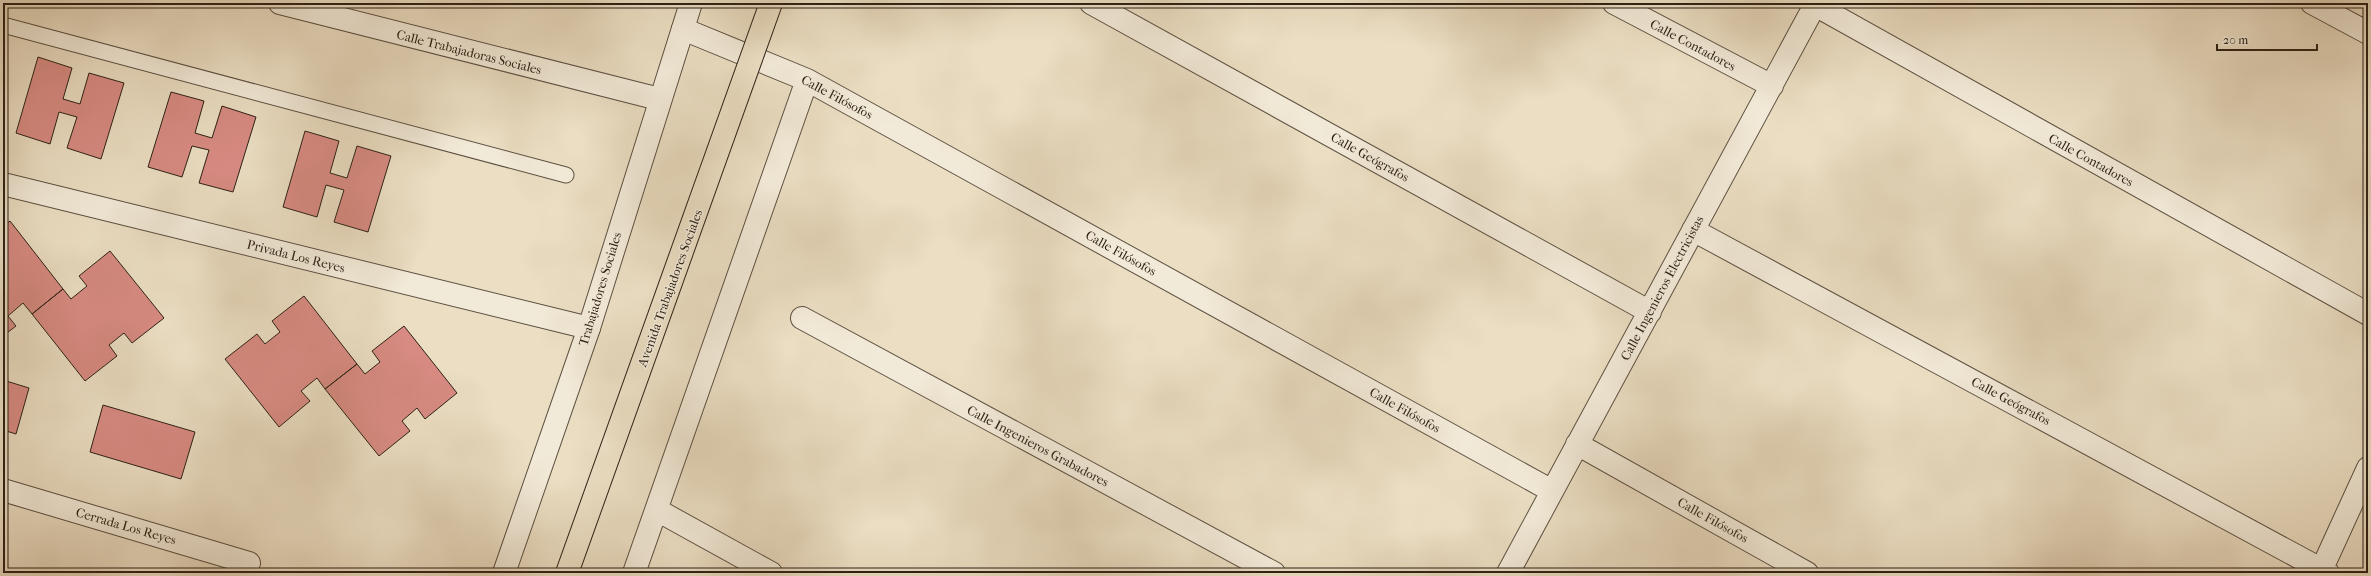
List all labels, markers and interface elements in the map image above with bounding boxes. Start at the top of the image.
street label: Calle Contadores [1648,16,1739,74]
scale bar [2217,26,2317,52]
street label: Calle Trabajadoras Sociales [395,27,543,77]
text: 20 m [2223,33,2248,47]
street label: Calle Filósofos [799,72,875,122]
street label: Calle Geógrafos [1328,129,1412,185]
street label: Calle Contadores [2046,130,2136,190]
street label: Avenida Trabajadores Sociales [634,207,706,370]
street label: Calle Ingenieros Electricistas [1617,213,1707,363]
street label: Calle Filósofos [1083,227,1159,279]
street label: Trabajadores Sociales [576,230,625,348]
street label: Privada Los Reyes [245,237,347,276]
street label: Calle Geógrafos [1969,374,2053,428]
street label: Calle Filósofos [1367,384,1443,436]
street label: Calle Ingenieros Grabadores [965,402,1112,490]
street label: Calle Filósofos [1675,494,1751,546]
street label: Cerrada Los Reyes [74,505,178,548]

